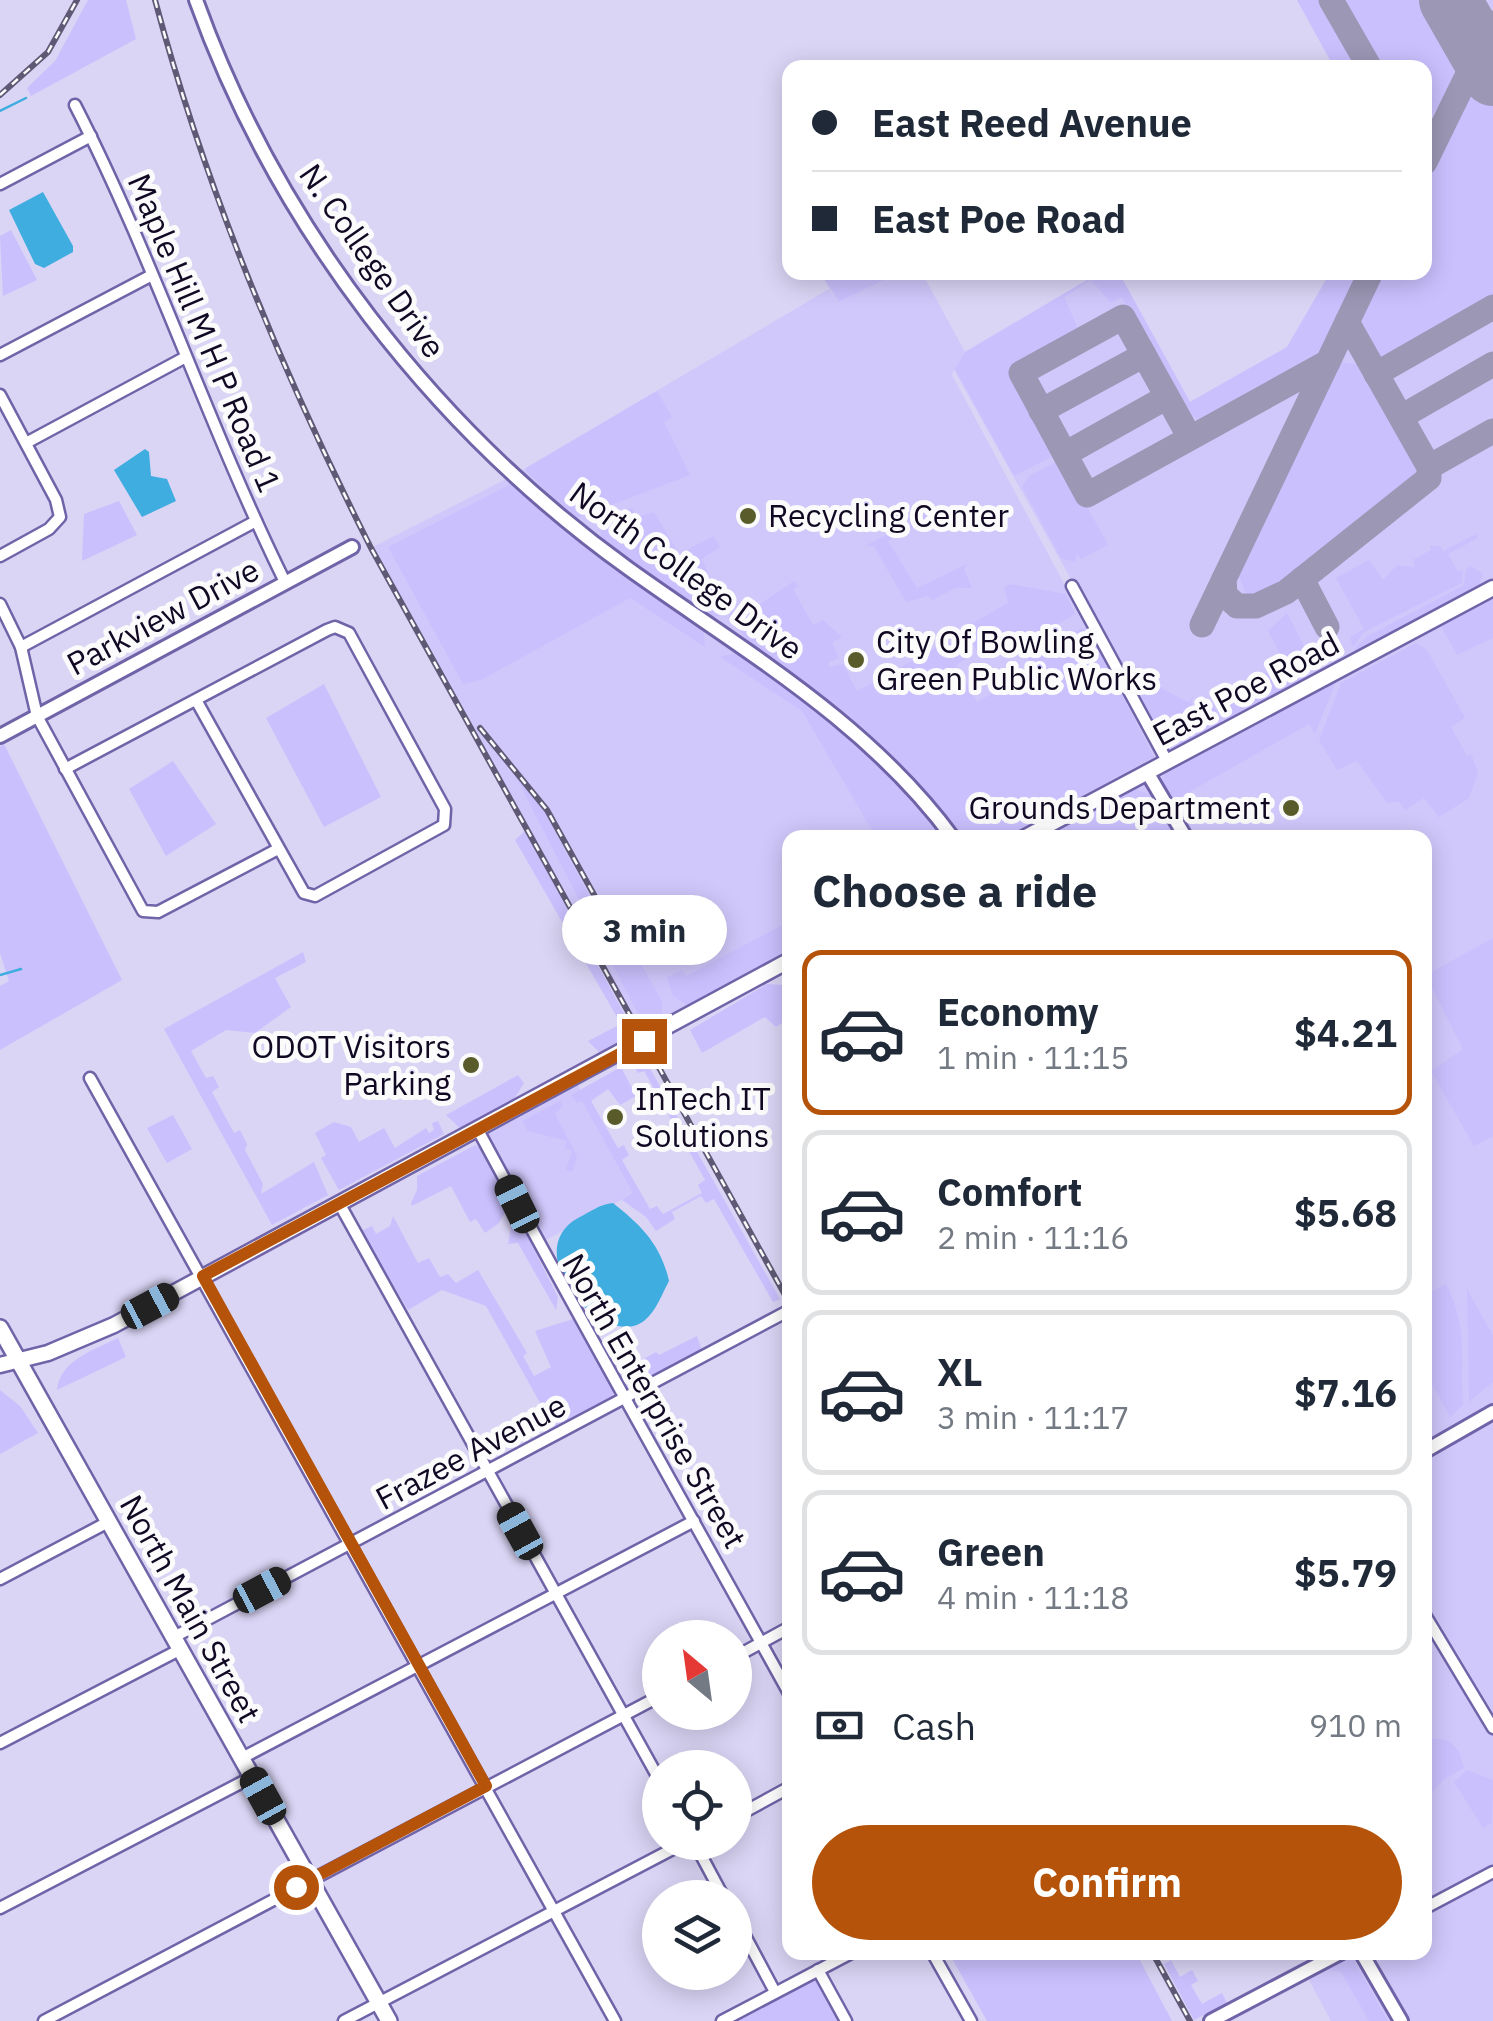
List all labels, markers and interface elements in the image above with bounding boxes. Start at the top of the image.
text: East Reed Avenue [872,98,1192,147]
street label: N. College Drive [290,155,455,366]
street label: Maple Hill M H P Road 1 [119,167,291,498]
text: East Poe Road [872,194,1126,243]
street label: North College Drive [562,471,811,669]
place label: Recycling Center [768,494,1009,536]
marker: Recycling Center [737,505,759,527]
street label: Parkview Drive [59,548,266,684]
place label: City Of Bowling Green Public Works [876,620,1157,699]
street label: East Poe Road [1145,621,1346,755]
marker: City Of Bowling Green Public Works [845,649,867,671]
place label: Grounds Department [969,786,1271,828]
marker: Grounds Department [1280,797,1302,819]
text: Choose a ride [812,861,1097,919]
callout: 3 min [562,896,726,966]
text: 3 min [603,909,686,951]
text: Economy [937,987,1099,1036]
icon: car [817,988,907,1078]
text: $4.21 [1294,1008,1397,1057]
route end [622,1019,667,1064]
place label: ODOT Visitors Parking [252,1025,451,1104]
text: 1 min · 11:15 [937,1036,1130,1078]
marker: ODOT Visitors Parking [460,1054,482,1076]
place label: InTech IT Solutions [635,1077,771,1156]
marker: InTech IT Solutions [604,1106,626,1128]
text: Comfort [937,1167,1082,1216]
icon: car [817,1168,907,1258]
car [490,1170,544,1238]
text: $5.68 [1294,1188,1397,1237]
text: 2 min · 11:16 [937,1216,1130,1258]
street label: North Enterprise Street [553,1246,756,1555]
car [116,1279,184,1333]
text: XL [937,1347,983,1396]
icon: car [817,1348,907,1438]
text: $7.16 [1294,1368,1397,1417]
street label: Frazee Avenue [368,1383,573,1519]
text: 3 min · 11:17 [937,1396,1130,1438]
street label: North Main Street [111,1487,271,1730]
car [492,1497,548,1565]
text: Green [937,1527,1045,1576]
icon: car [817,1528,907,1618]
text: $5.79 [1294,1548,1397,1597]
car [228,1563,296,1617]
text: 4 min · 11:18 [937,1576,1130,1618]
north arrow [642,1620,752,1730]
map controls [642,1620,752,1990]
icon: cash [812,1698,867,1753]
text: Cash [892,1701,976,1750]
text: 910 m [1309,1704,1402,1746]
button: locate [642,1750,752,1860]
car [235,1762,291,1830]
button: Confirm [812,1825,1402,1940]
route start [274,1865,319,1910]
button: layers [642,1880,752,1990]

